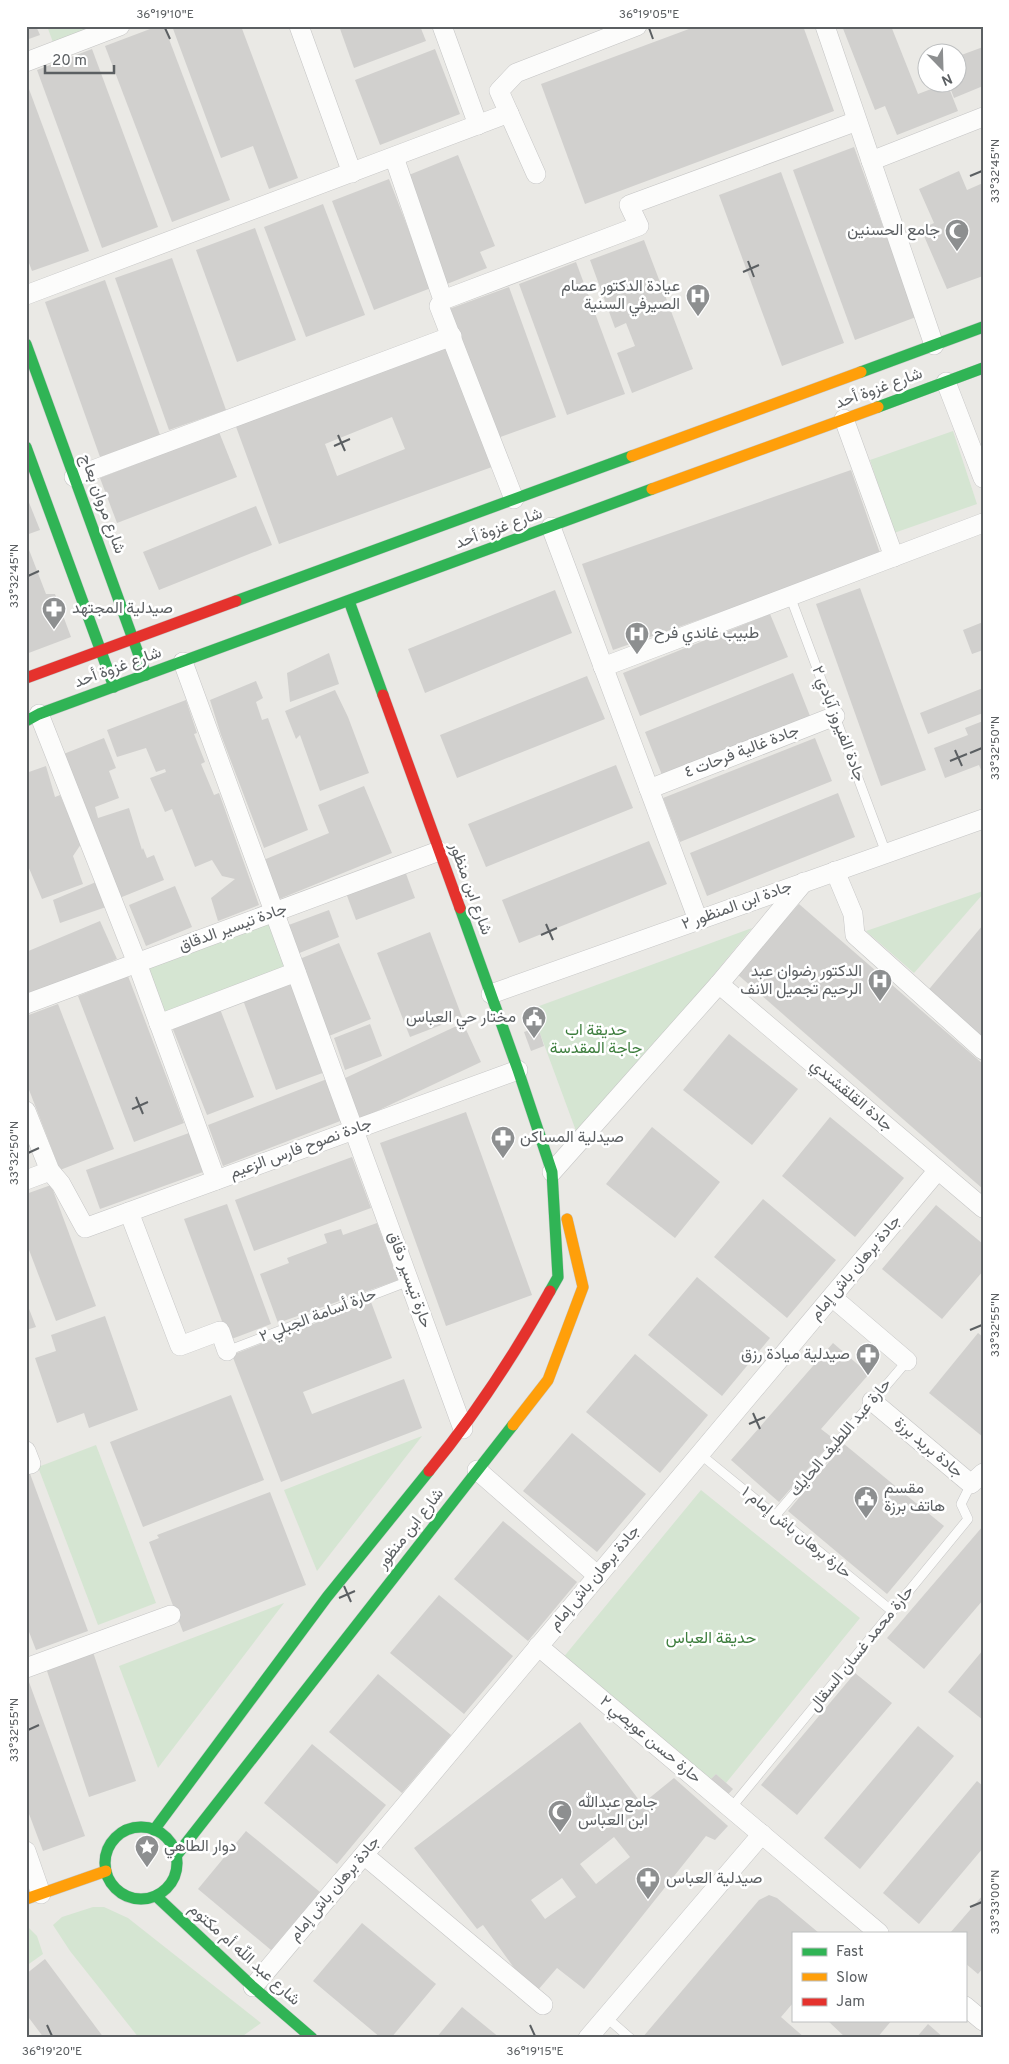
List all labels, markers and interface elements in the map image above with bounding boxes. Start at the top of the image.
text: 36°19'10"E [136,7,194,23]
text: 36°19'05"E [619,7,679,23]
scale bar [45,42,114,74]
north arrow [916,42,966,92]
text: 20 m [52,52,87,71]
text: N [939,69,954,88]
text: 33°32'45"N [988,139,1004,203]
mosque icon: جامع الحسنين [944,218,970,252]
place label: جامع الحسنين [847,221,940,241]
place label: عيادة الدكتور عصام الصيرفي السنية [561,277,680,317]
hospital icon: عيادة الدكتور عصام الصيرفي السنية [685,283,711,317]
street label: شارع غزوة أحد [833,364,925,414]
street label: شارع مروان بعاج [75,451,129,557]
street label: شارع غزوة أحد [453,504,545,554]
text: 33°32'45"N [7,544,23,608]
pharmacy icon: صيدلية المجتهد [41,596,67,630]
place label: صيدلية المجتهد [72,599,173,619]
hospital icon: طبيب غاندي فرح [624,621,650,655]
place label: طبيب غاندي فرح [654,624,759,646]
street label: شارع غزوة أحد [72,643,164,693]
street label: جادة الفيروز آبادي ٢ [805,663,869,786]
text: 33°32'50"N [988,716,1004,780]
street label: جادة غالية فرحات ٤ [682,721,802,783]
street label: شارع ابن منظور [444,839,496,938]
street label: جادة ابن المنظور ٢ [679,877,795,935]
street label: جادة تيسير الدقاق [176,899,290,957]
place label: الدكتور رضوان عبد الرحيم تجميل الانف [740,962,862,1000]
hospital icon: الدكتور رضوان عبد الرحيم تجميل الانف [867,968,893,1002]
public building icon: مختار حي العباس [521,1005,547,1039]
place label: مختار حي العباس [406,1008,516,1030]
park label: حديقة اب جاجة المقدسة [550,1021,643,1059]
street label: جادة القلقشندي [804,1056,897,1138]
street label: جادة نصوح فارس الزعيم [227,1114,375,1184]
text: 33°32'50"N [7,1121,23,1185]
pharmacy icon: صيدلية المساكن [490,1125,516,1159]
place label: صيدلية المساكن [520,1128,624,1148]
street label: جادة برهان باش إمام [806,1211,906,1325]
street label: حارة تيسير دقاق [382,1229,436,1331]
street label: حارة أسامة الجبلي ٢ [257,1284,380,1349]
text: 33°32'55"N [988,1293,1004,1357]
pharmacy icon: صيدلية ميادة رزق [855,1342,881,1376]
place label: صيدلية ميادة رزق [741,1345,850,1365]
street label: حارة عبد اللطيف الحايك [786,1375,896,1501]
street label: جادة بريد برزة [889,1413,967,1483]
place label: مقسم هاتف برزة [884,1479,945,1517]
street label: حارة برهان باش إمام ١ [737,1482,855,1584]
street label: شارع ابن منظور [373,1485,449,1574]
public building icon: مقسم هاتف برزة [853,1485,879,1519]
street label: جادة برهان باش إمام [545,1521,645,1635]
street label: حارة محمد غسان السقال [805,1582,919,1716]
park label: حديقة العباس [666,1629,756,1649]
street label: حارة حسن عويصي ٢ [594,1692,705,1790]
text: 33°32'55"N [7,1698,23,1762]
place label: جامع عبدالله ابن العباس [578,1792,658,1831]
mosque icon: جامع عبدالله ابن العباس [547,1799,573,1833]
street label: جادة برهان باش إمام [285,1832,385,1946]
place icon: دوار الطاهي [134,1834,160,1868]
place label: دوار الطاهي [164,1837,237,1859]
pharmacy icon: صيدلية العباس [635,1866,661,1900]
place label: صيدلية العباس [666,1869,762,1889]
text: 33°33'00"N [988,1869,1004,1935]
street label: شارع عبد اللّه أم مكتوم [184,1899,305,2010]
legend [792,1932,966,2022]
text: Fast [836,1943,864,1962]
text: Slow [836,1969,868,1988]
text: Jam [836,1993,865,2012]
text: 36°19'20"E [22,2044,82,2060]
text: 36°19'15"E [506,2044,564,2060]

